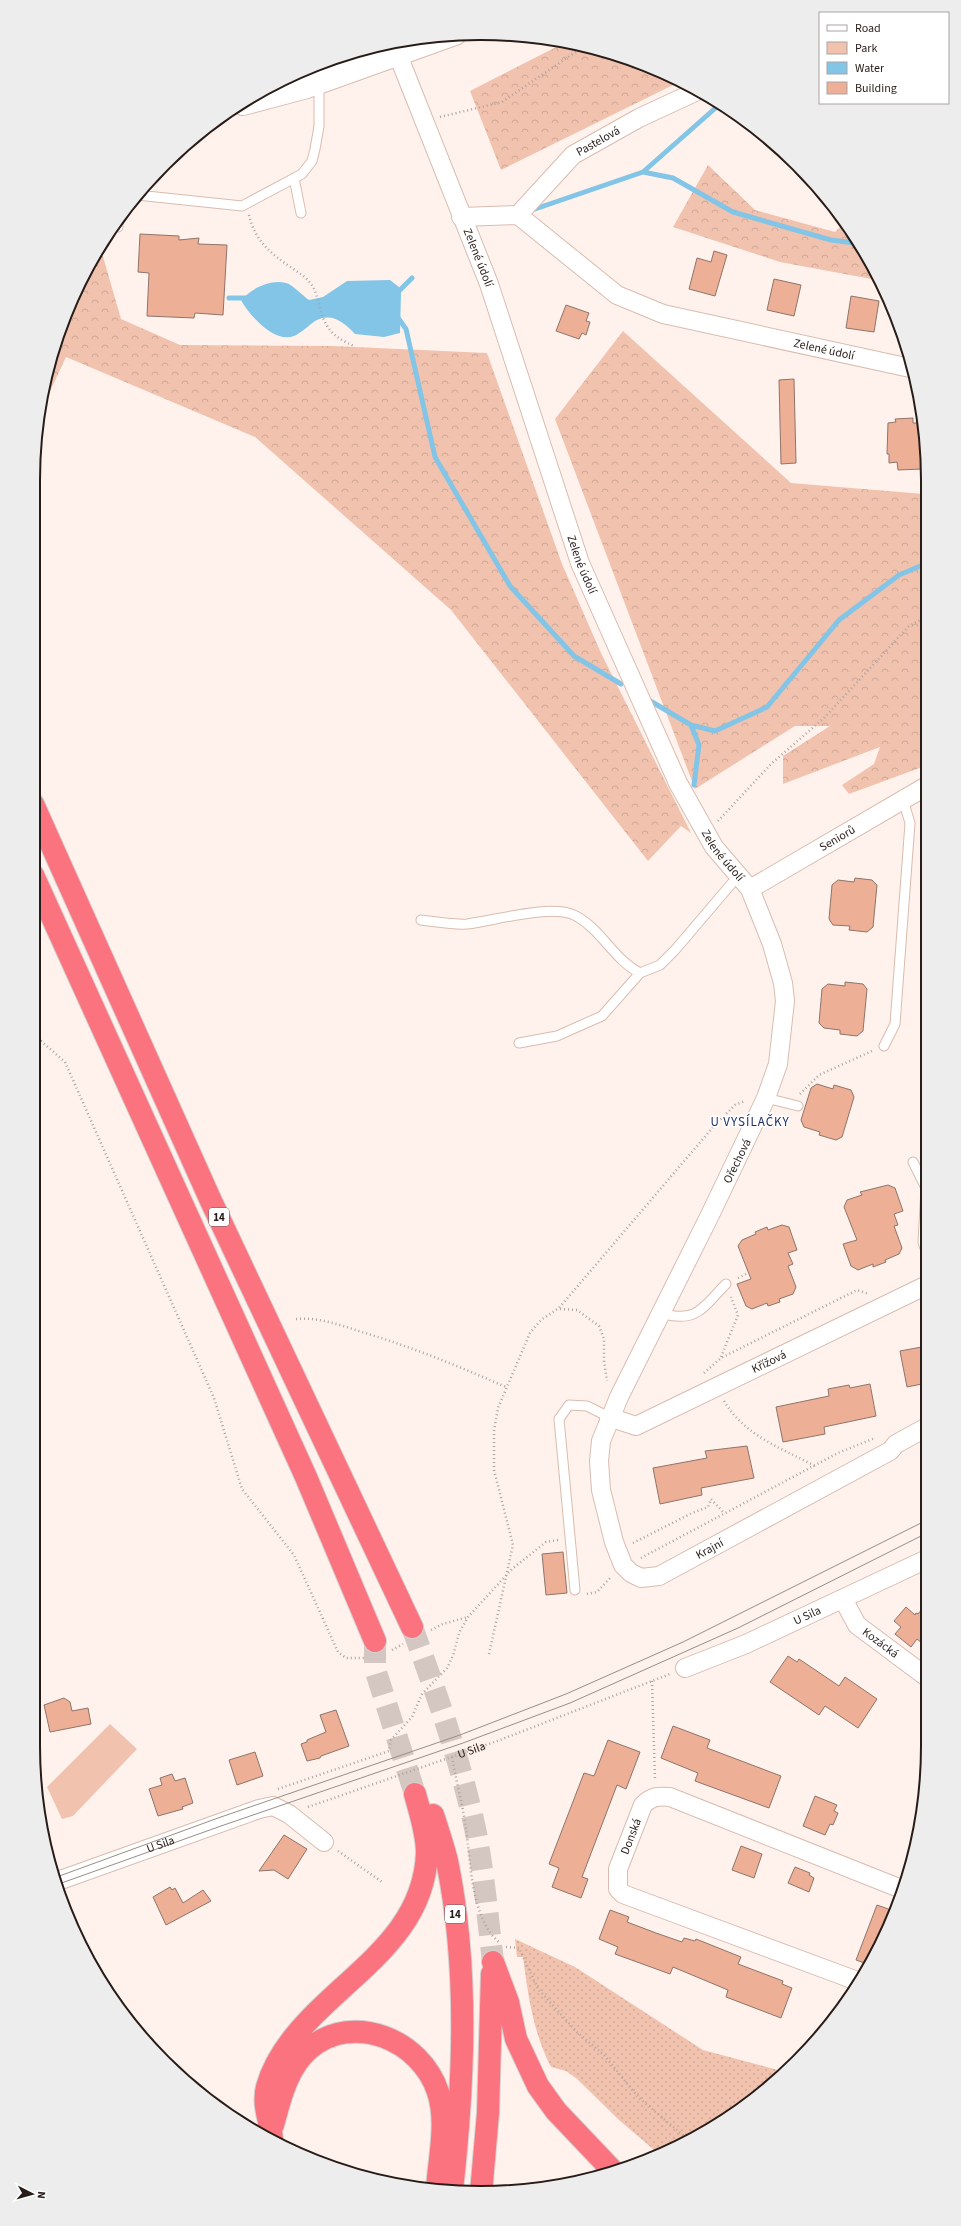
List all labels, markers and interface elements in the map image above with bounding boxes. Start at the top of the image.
legend [819,12,949,104]
text: Road [855,20,881,37]
text: Park [855,40,877,57]
text: Water [855,60,885,77]
text: Building [855,80,897,97]
street label: Pastelová [573,122,623,161]
street label: Zelené údolí [459,226,498,290]
street label: Zelené údolí [792,335,857,365]
street label: Zelené údolí [563,533,601,598]
street label: Seniorů [816,821,859,856]
street label: Zelené údolí [697,826,749,886]
district label: U VYSÍLAČKY [710,1113,790,1131]
street label: Ořechová [719,1136,756,1186]
road number: 14 [209,1208,229,1226]
street label: Křížová [749,1346,789,1378]
street label: Krajní [693,1534,728,1564]
street label: U Sila [791,1602,824,1630]
street label: Kozácká [859,1624,902,1662]
street label: U Sila [455,1738,488,1763]
street label: Donská [617,1816,646,1857]
street label: U Sila [144,1832,177,1858]
road number: 14 [445,1905,465,1923]
north arrow [12,2174,52,2214]
text: N [34,2191,49,2199]

